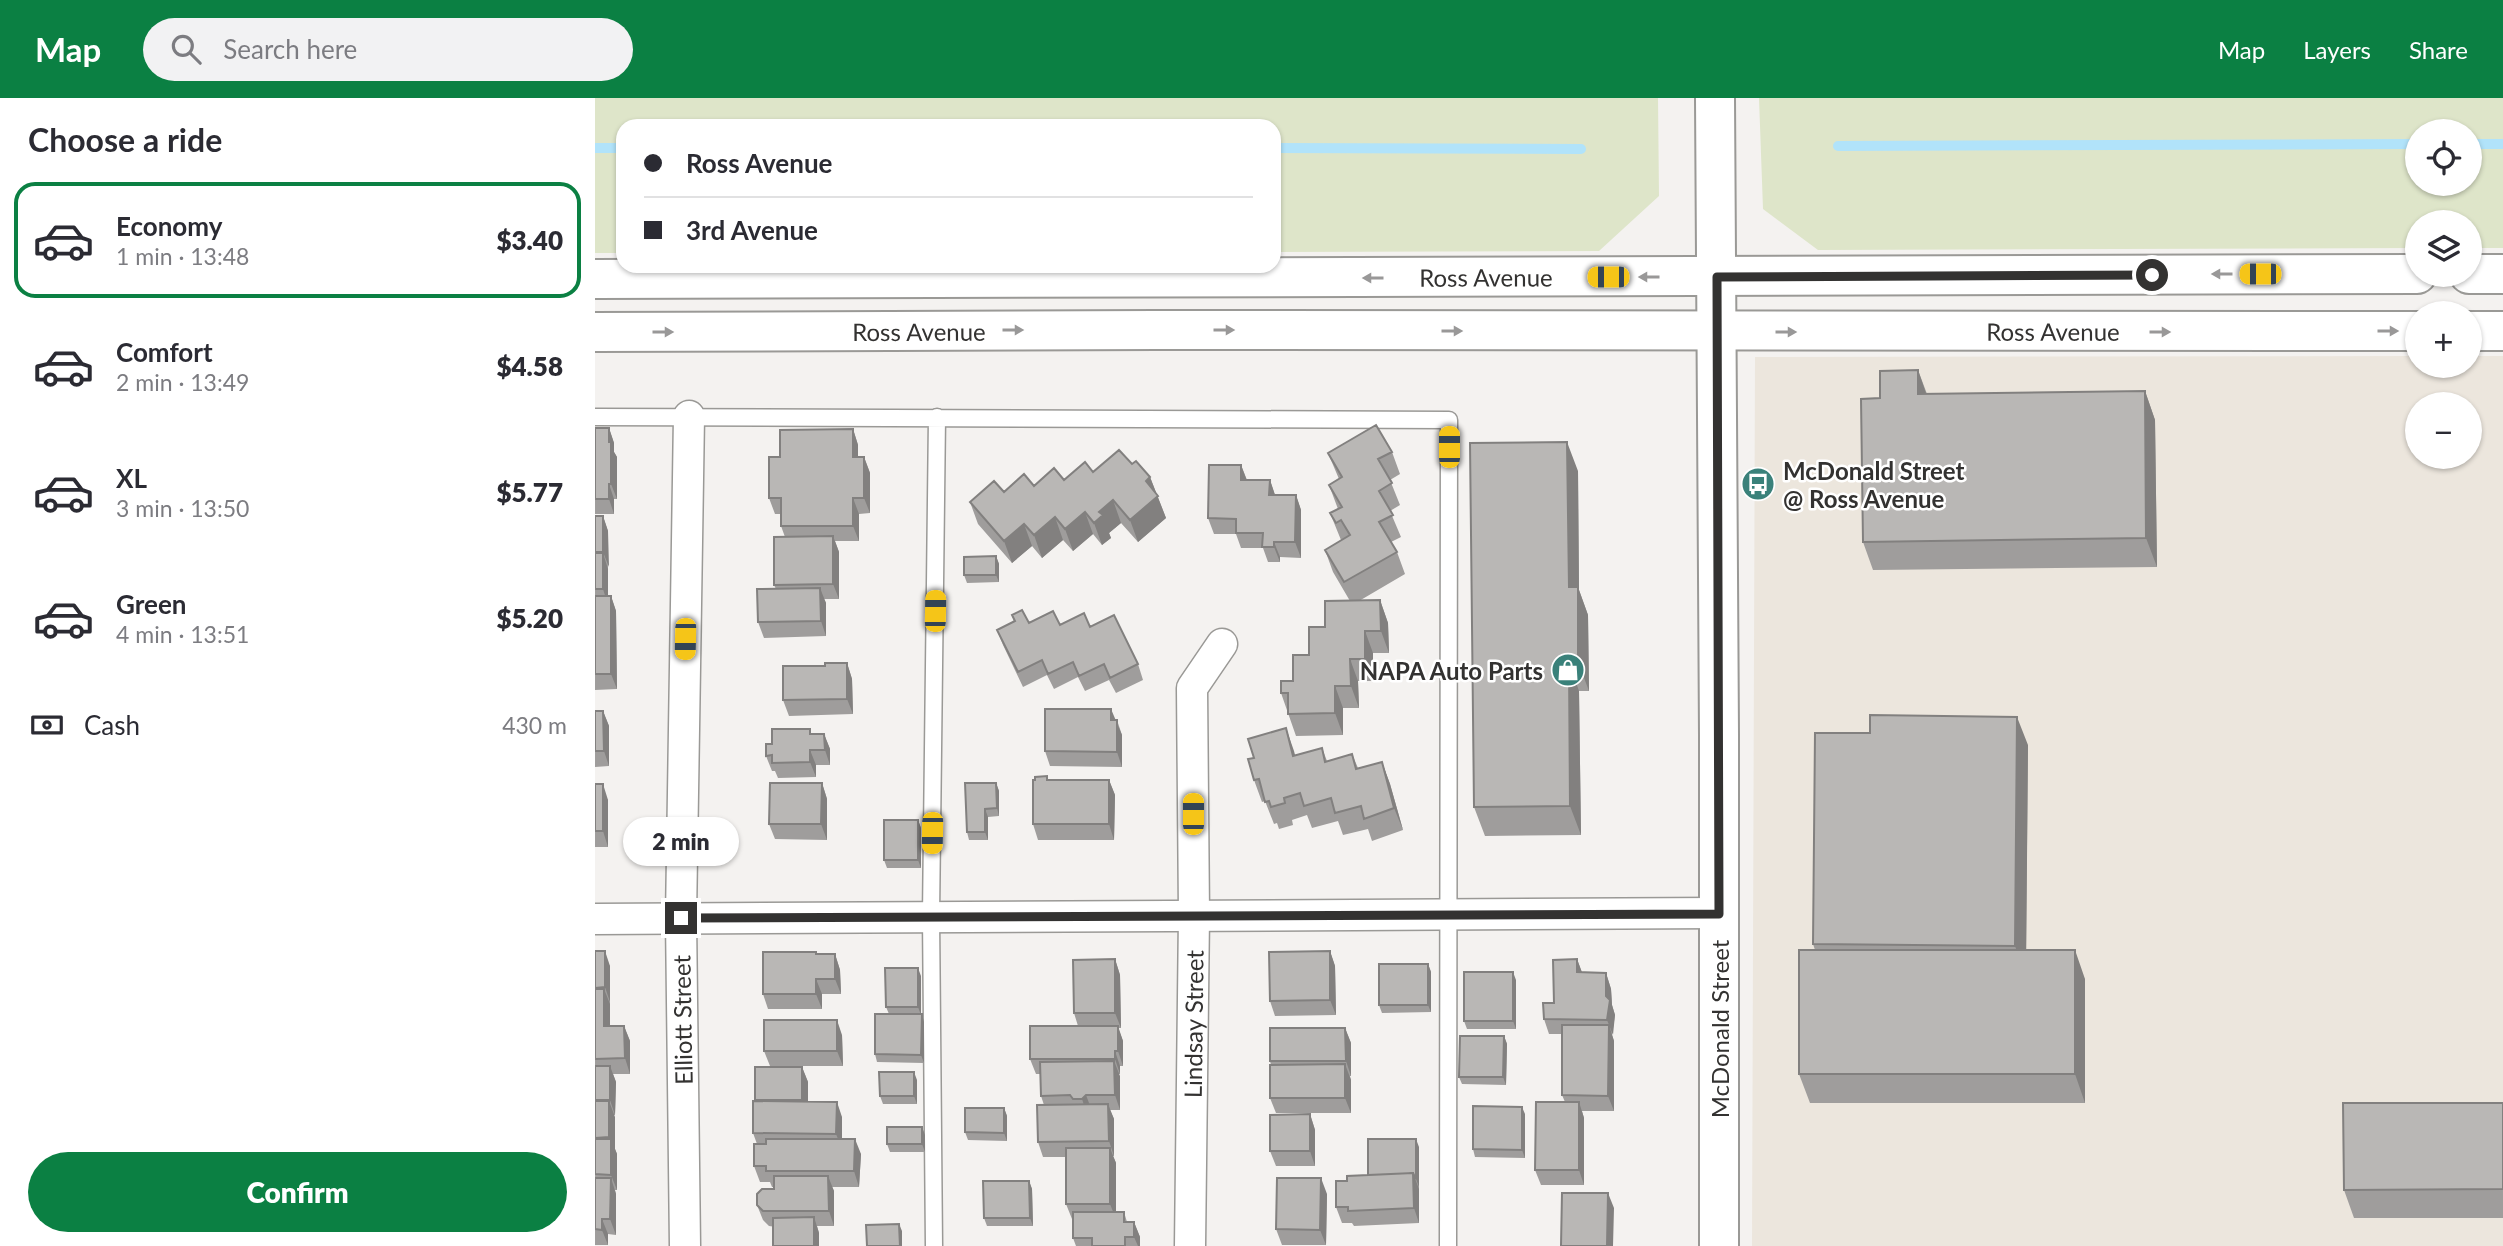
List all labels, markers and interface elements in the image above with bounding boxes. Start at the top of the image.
search box [143,18,633,81]
text: Map [35,29,101,69]
icon: search [167,30,205,68]
text: Search here [223,33,357,65]
text: Map [2218,35,2265,64]
text: Layers [2303,35,2371,64]
text: Share [2409,35,2468,64]
map controls [2405,119,2482,469]
button: locate [2405,119,2482,196]
text: Choose a ride [28,120,222,159]
text: Ross Avenue [686,147,832,179]
icon: car [32,209,95,272]
text: Economy [116,210,222,242]
button: layers [2405,210,2482,287]
text: 3rd Avenue [686,214,818,246]
text: $3.40 [496,224,563,256]
text: 1 min · 13:48 [116,242,249,270]
route start [2136,259,2168,291]
street label: Ross Avenue [1419,262,1553,291]
car [2240,264,2282,285]
car [1588,267,1630,288]
one-way arrow [2210,268,2232,280]
one-way arrow [1638,271,1660,283]
one-way arrow [1361,272,1383,284]
button: + [2405,301,2482,378]
street label: Ross Avenue [852,316,986,346]
street label: Ross Avenue [1986,316,2120,345]
one-way arrow [1002,324,1024,336]
one-way arrow [1214,324,1236,336]
one-way arrow [1441,325,1463,337]
one-way arrow [2377,325,2399,337]
one-way arrow [652,326,674,338]
one-way arrow [1775,326,1797,338]
one-way arrow [2149,326,2171,338]
icon: car [32,335,95,398]
text: Comfort [116,336,213,368]
text: $4.58 [496,350,563,382]
text: 2 min · 13:49 [116,368,249,396]
button: − [2405,392,2482,469]
car [1439,426,1460,468]
place label: McDonald Street @ Ross Avenue [1783,456,1965,513]
icon: car [32,461,95,524]
text: XL [116,462,147,494]
bus stop icon: McDonald Street @ Ross Avenue [1739,465,1777,503]
text: $5.77 [496,476,563,508]
text: 3 min · 13:50 [116,494,249,522]
icon: car [32,587,95,650]
text: Green [116,588,186,620]
car [925,590,946,632]
text: $5.20 [496,602,563,634]
car [675,618,696,660]
text: 4 min · 13:51 [116,620,249,648]
shop icon: NAPA Auto Parts [1549,651,1587,689]
place label: NAPA Auto Parts [1360,656,1543,685]
icon: cash [28,706,66,744]
text: Cash [84,709,140,741]
text: 430 m [502,711,567,739]
car [1183,793,1204,835]
car [922,812,943,854]
callout: 2 min [623,816,739,866]
text: 2 min [652,827,710,855]
route end [665,902,697,934]
street label: McDonald Street [1705,939,1734,1118]
street label: Lindsay Street [1177,949,1208,1098]
street label: Elliott Street [666,954,698,1085]
button: Confirm [28,1152,567,1232]

